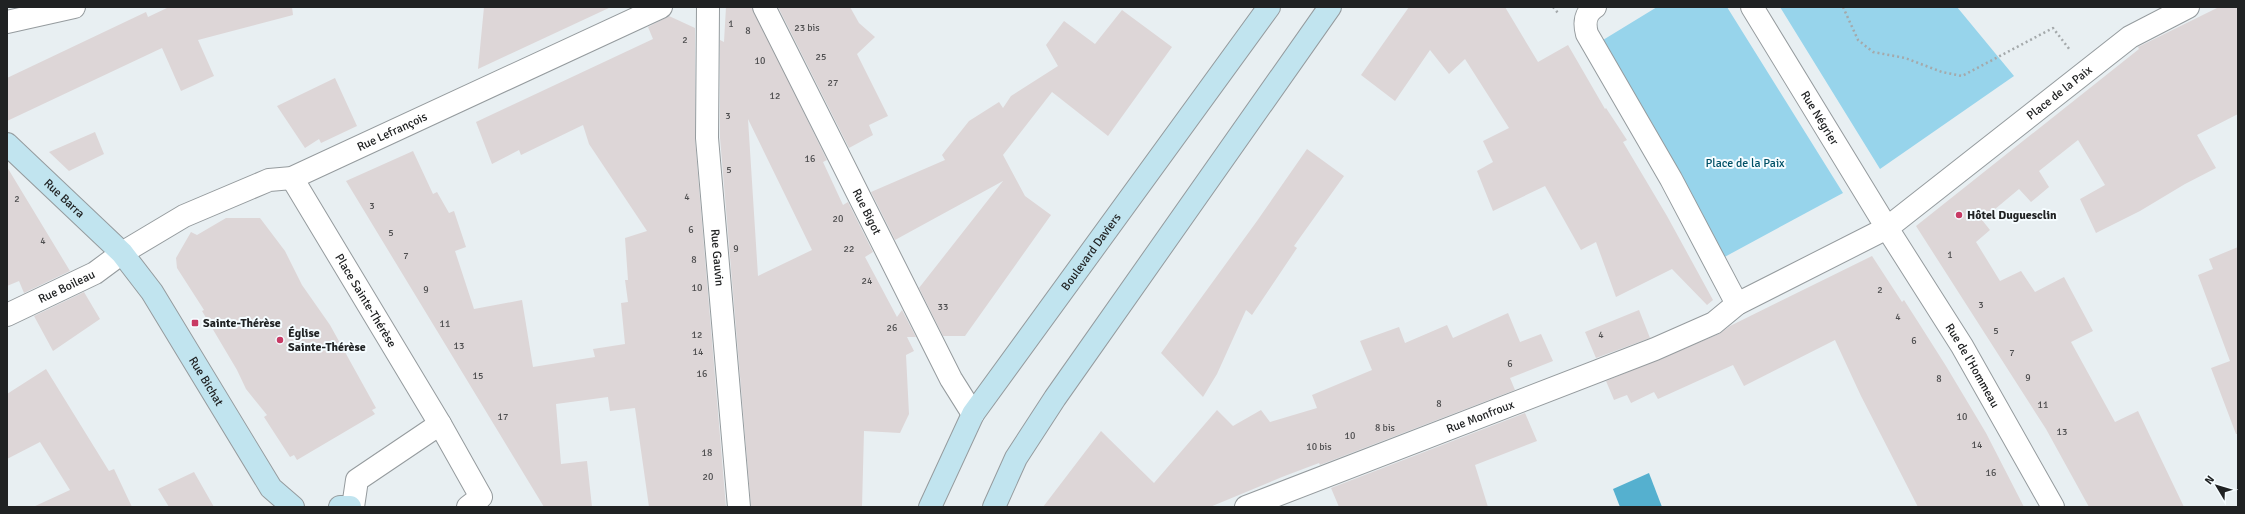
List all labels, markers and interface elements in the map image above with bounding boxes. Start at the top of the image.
house number: 1 [728,18,734,30]
house number: 23 bis [794,22,820,34]
house number: 8 [745,25,751,37]
house number: 2 [682,34,688,46]
house number: 25 [816,51,826,63]
house number: 10 [755,55,765,67]
street label: Place de la Paix [2023,62,2095,123]
house number: 27 [828,77,838,89]
street label: Rue Négrier [1797,88,1842,148]
house number: 12 [770,90,780,102]
street label: Rue Lefrançois [355,109,430,154]
house number: 3 [725,110,731,122]
house number: 16 [805,153,815,165]
park label: Place de la Paix [1705,156,1785,171]
house number: 5 [726,164,732,176]
street label: Rue Barra [41,176,88,221]
street label: Rue Bigot [849,186,885,237]
house number: 4 [684,191,690,203]
house number: 2 [14,193,20,205]
house number: 3 [369,200,375,212]
place label: Hôtel Duguesclin [1967,208,2057,223]
street label: Boulevard Daviers [1058,210,1124,293]
marker: Hôtel Duguesclin [1954,210,1964,220]
house number: 20 [833,213,843,225]
house number: 6 [688,224,694,236]
house number: 5 [388,227,394,239]
street label: Rue Gauvin [707,228,727,287]
house number: 4 [40,235,46,247]
house number: 9 [733,243,739,255]
house number: 22 [844,243,854,255]
house number: 1 [1947,249,1953,261]
house number: 7 [403,250,409,262]
street label: Place Sainte-Thérèse [332,251,400,350]
house number: 8 [691,254,697,266]
street label: Rue Boileau [36,267,97,306]
house number: 24 [862,275,873,287]
house number: 10 [692,282,702,294]
house number: 9 [423,284,429,296]
house number: 2 [1877,284,1883,296]
house number: 3 [1978,299,1984,311]
house number: 33 [938,301,948,313]
house number: 4 [1895,311,1901,323]
place label: Sainte-Thérèse [203,316,281,331]
marker: Sainte-Thérèse [190,318,200,328]
house number: 11 [440,318,450,330]
street label: Rue de l'Hommeau [1942,321,2003,410]
house number: 26 [887,322,897,334]
house number: 5 [1993,325,1999,337]
place label: Église Sainte-Thérèse [288,326,366,355]
house number: 12 [692,329,702,341]
house number: 4 [1598,329,1604,341]
marker: Église Sainte-Thérèse [275,335,285,345]
house number: 6 [1911,335,1917,347]
house number: 13 [454,340,464,352]
house number: 14 [693,346,704,358]
house number: 7 [2009,347,2015,359]
street label: Rue Bichat [185,354,227,409]
house number: 6 [1507,358,1513,370]
house number: 16 [697,368,707,380]
house number: 15 [473,370,483,382]
house number: 9 [2025,372,2031,384]
house number: 8 [1936,373,1942,385]
street label: Rue Monfroux [1444,397,1517,436]
house number: 8 [1436,398,1442,410]
house number: 11 [2038,399,2048,411]
house number: 17 [498,411,508,423]
house number: 10 [1957,411,1967,423]
house number: 8 bis [1375,422,1396,434]
house number: 13 [2057,426,2067,438]
house number: 10 [1345,430,1355,442]
house number: 14 [1972,439,1983,451]
house number: 10 bis [1306,441,1332,453]
house number: 18 [702,447,712,459]
north arrow [2197,466,2237,506]
house number: 16 [1986,467,1996,479]
house number: 20 [703,471,713,483]
text: N [2202,473,2217,487]

